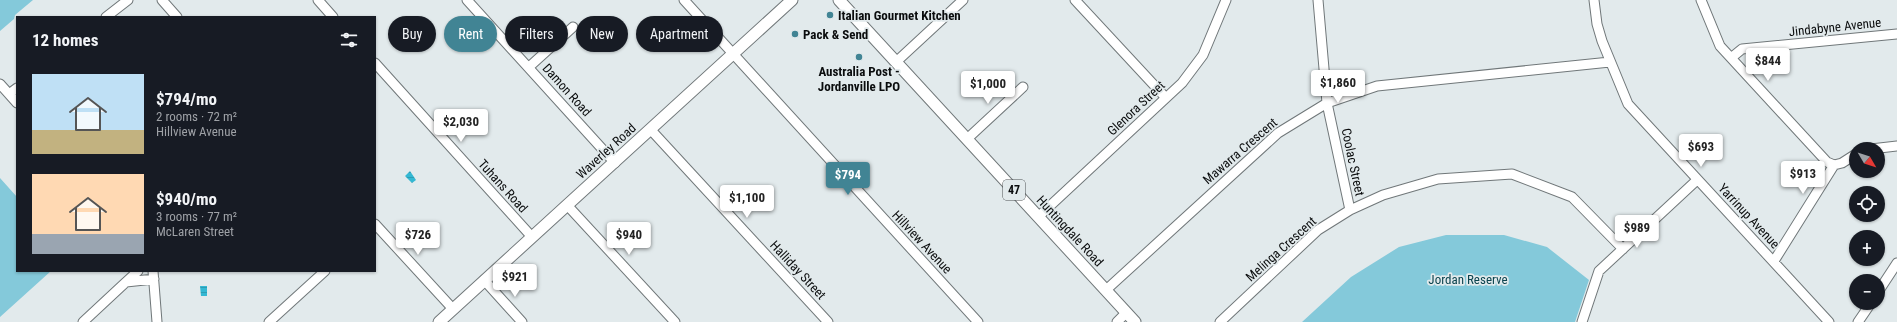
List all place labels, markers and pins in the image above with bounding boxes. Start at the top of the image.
place label: Italian Gourmet Kitchen [838,8,961,23]
marker: Italian Gourmet Kitchen [825,10,835,20]
place label: Pack & Send [803,27,868,42]
marker: Pack & Send [790,29,800,39]
pin: $844 [1744,48,1792,82]
marker: Australia Post - Jordanville LPO [854,52,864,62]
place label: Australia Post - Jordanville LPO [818,64,900,94]
pin: $1,860 [1305,70,1371,104]
pin: $1,000 [955,71,1021,105]
pin: $2,030 [428,109,494,143]
pin: $693 [1677,134,1725,168]
pin: $913 [1779,161,1827,195]
pin: $794 [824,162,872,196]
pin: $1,100 [714,185,780,219]
pin: $989 [1613,215,1661,249]
pin: $726 [394,222,442,256]
pin: $940 [605,222,653,256]
pin: $921 [491,264,539,298]

